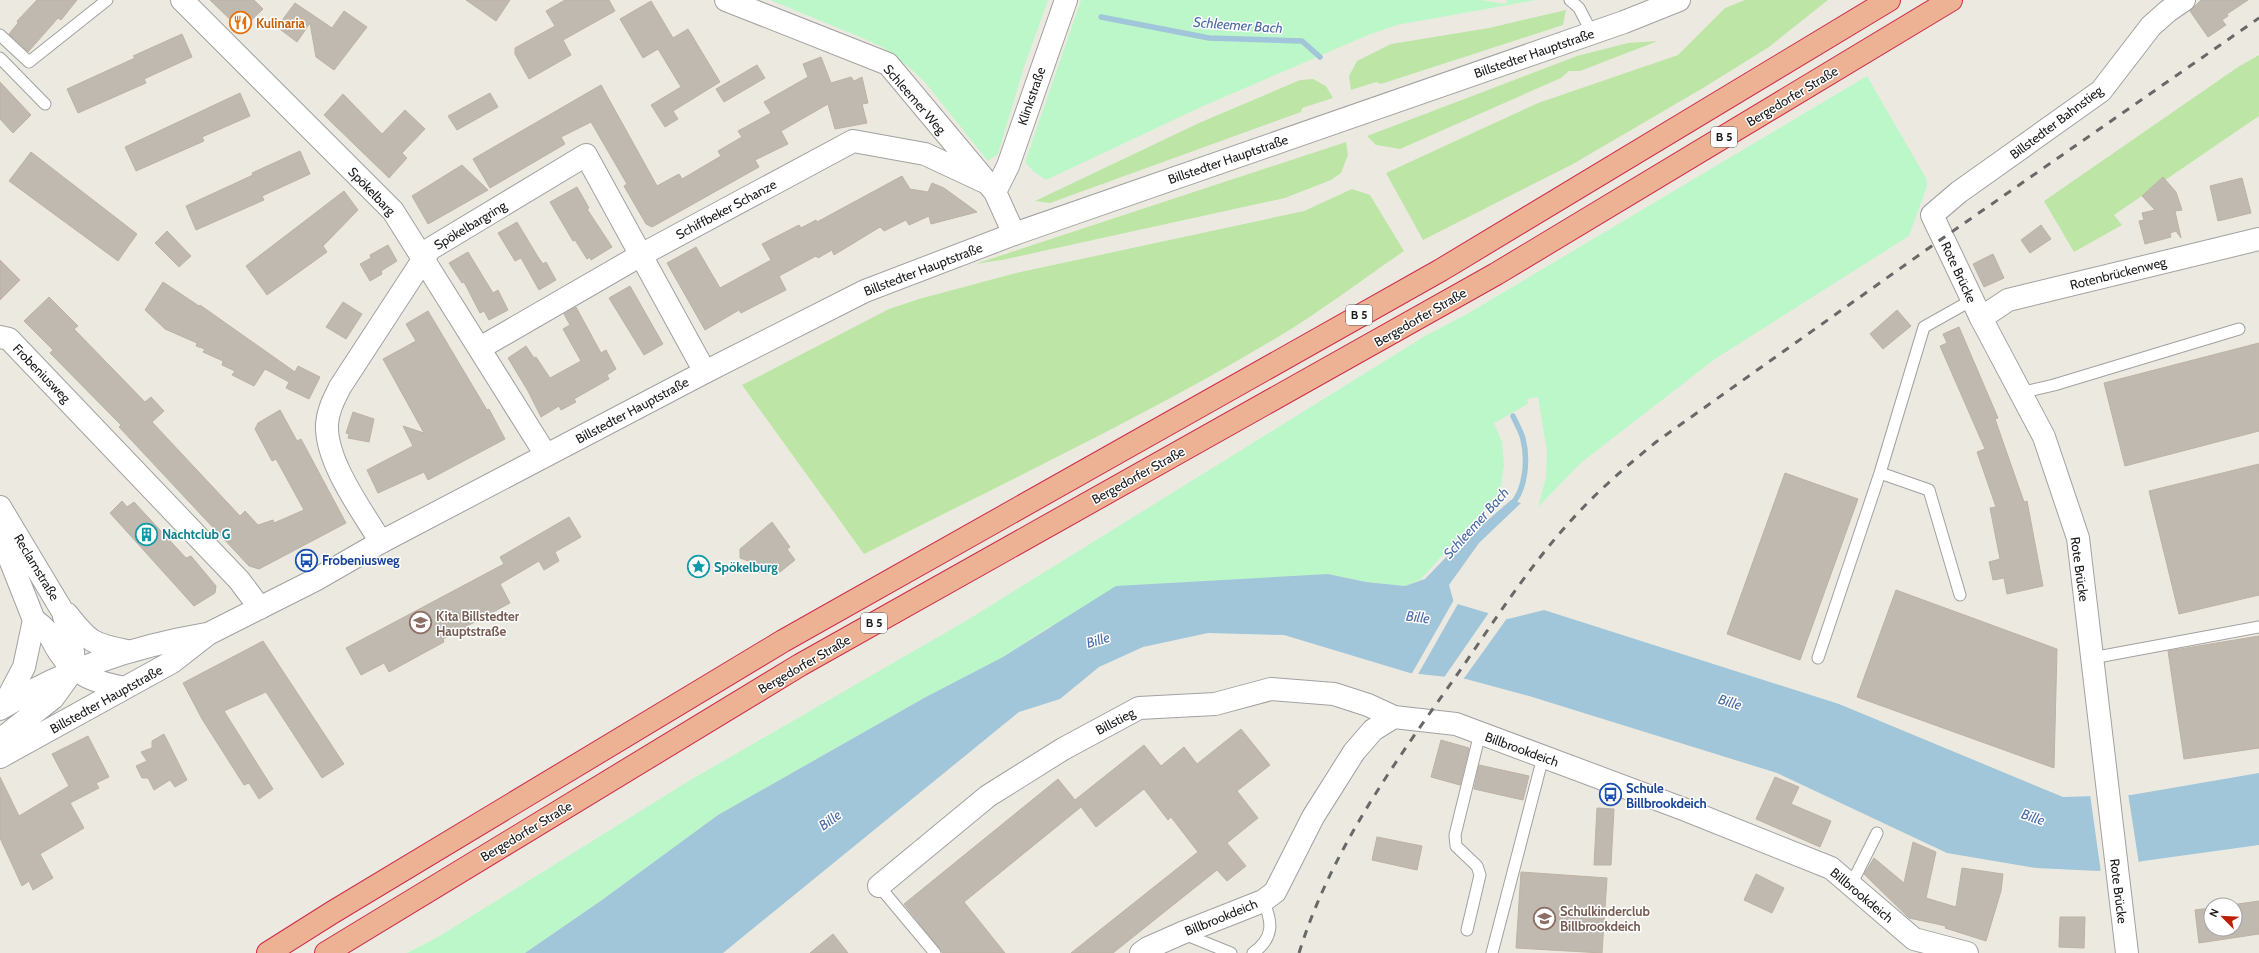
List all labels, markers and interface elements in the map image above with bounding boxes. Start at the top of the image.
restaurant icon: Kulinaria [227,10,253,36]
water label: Schleemer Bach [1193,13,1283,37]
place label: Kulinaria [256,15,306,31]
street label: Billstedter Hauptstraße [1472,25,1596,81]
street label: Schleemer Weg [880,61,950,137]
street label: Bergedorfer Straße [1743,62,1841,130]
street label: Klinkstraße [1014,65,1049,127]
street label: Billstedter Bahnstieg [2006,82,2106,162]
road number: B 5 [1711,127,1737,147]
street label: Billstedter Hauptstraße [1166,131,1290,187]
street label: Spökelbarg [345,163,399,219]
street label: Schiffbeker Schanze [673,176,779,242]
street label: Spökelbargring [431,197,510,253]
street label: Billstedter Hauptstraße [861,239,985,299]
street label: Rote Brücke [1938,239,1980,305]
street label: Rotenbrückenweg [2068,253,2168,293]
street label: Bergedorfer Straße [1371,284,1469,350]
road number: B 5 [1346,305,1372,325]
street label: Frobeniusweg [10,340,74,406]
street label: Billstedter Hauptstraße [573,373,692,447]
street label: Bergedorfer Straße [1089,443,1188,507]
water label: Schleemer Bach [1439,484,1513,562]
building icon: Nachtclub G [134,521,160,547]
place label: Nachtclub G [162,526,231,542]
street label: Reclamstraße [11,531,63,604]
street label: Rote Brücke [2068,536,2093,603]
bus stop icon: Frobeniusweg [293,547,319,573]
place label: Frobeniusweg [322,552,400,568]
place icon: Spökelburg [685,554,711,580]
place label: Spökelburg [714,559,778,575]
water label: Bille [1405,607,1431,627]
place label: Kita Billstedter Hauptstraße [436,608,520,639]
school or university icon: Kita Billstedter Hauptstraße [407,610,433,636]
road number: B 5 [861,613,887,633]
water label: Bille [1084,628,1112,652]
street label: Bergedorfer Straße [755,631,853,697]
street label: Billstedter Hauptstraße [47,661,165,737]
water label: Bille [1716,690,1745,714]
street label: Billstieg [1093,704,1138,738]
street label: Billbrookdeich [1483,728,1561,770]
place label: Schule Billbrookdeich [1626,780,1707,811]
bus stop icon: Schule Billbrookdeich [1597,782,1623,808]
street label: Bergedorfer Straße [477,797,575,865]
water label: Bille [815,805,845,834]
water label: Bille [2019,805,2048,829]
street label: Rote Brücke [2107,858,2131,925]
street label: Billbrookdeich [1827,864,1897,926]
street label: Billbrookdeich [1182,895,1260,939]
north arrow [2203,897,2243,937]
place label: Schulkinderclub Billbrookdeich [1560,903,1650,934]
school or university icon: Schulkinderclub Billbrookdeich [1532,905,1558,931]
text: N [2206,907,2222,919]

